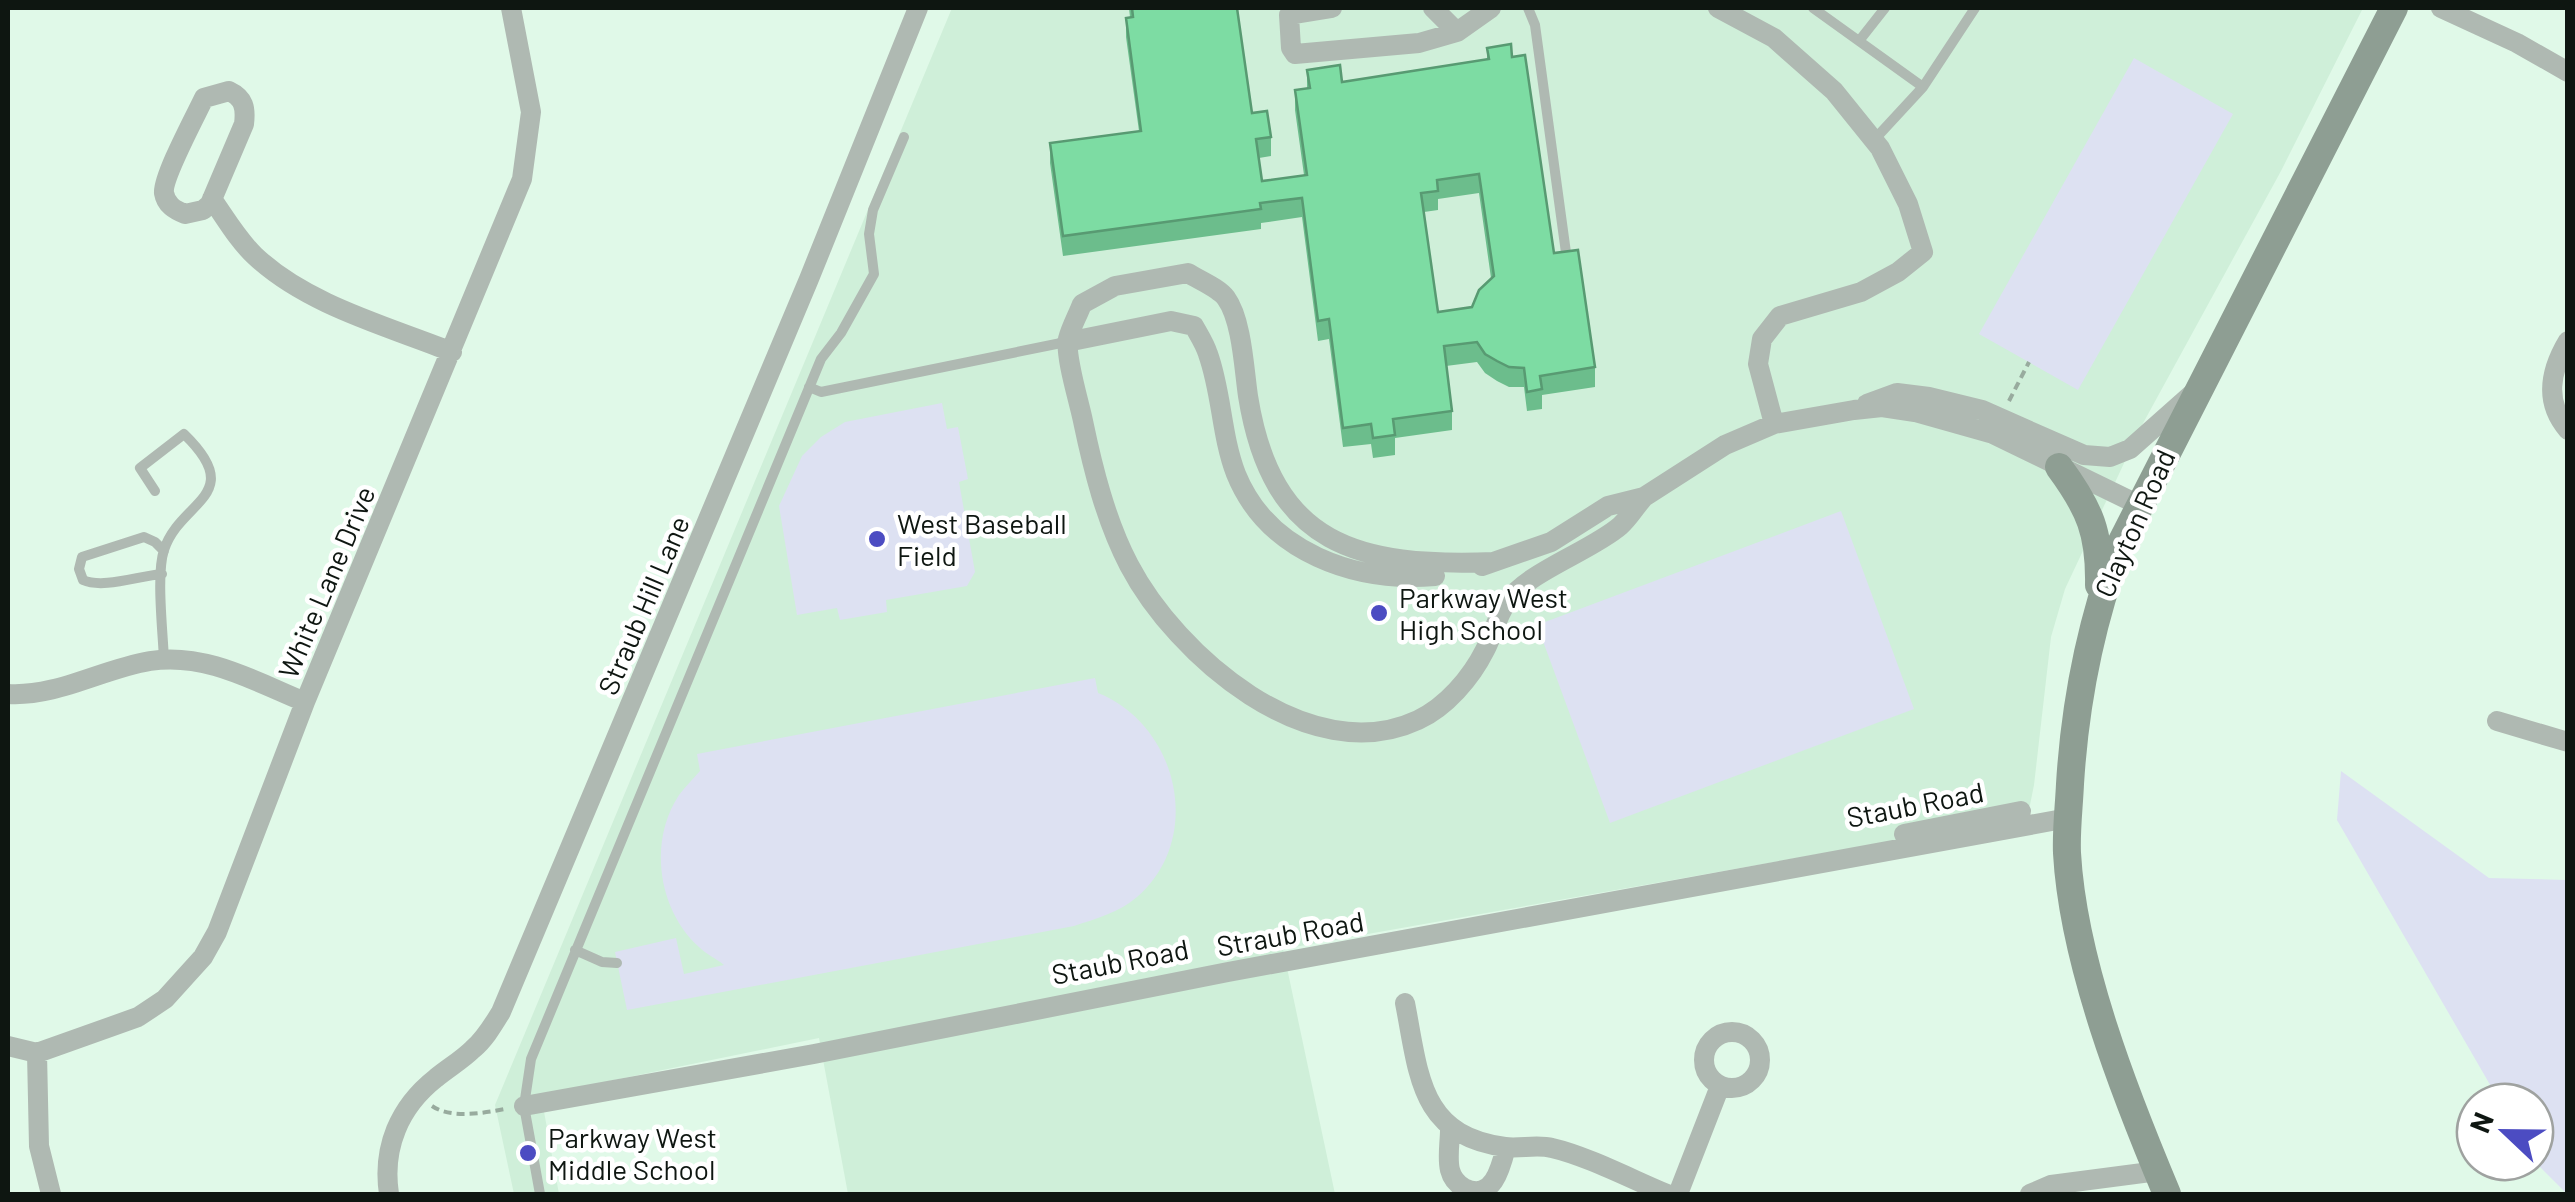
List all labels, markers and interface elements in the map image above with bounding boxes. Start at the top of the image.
street label: Clayton Road [2086,444,2182,602]
street label: White Lane Drive [270,481,382,683]
place label: West Baseball Field [897,506,1067,572]
street label: Straub Hill Lane [590,511,696,699]
marker: West Baseball Field [866,528,888,550]
place label: Parkway West High School [1399,580,1568,646]
marker: Parkway West High School [1368,602,1390,624]
street label: Staub Road [1844,774,1986,834]
street label: Straub Road [1214,903,1366,963]
street label: Staub Road [1049,931,1191,991]
north arrow [2455,1082,2555,1182]
text: N [2462,1107,2500,1137]
place label: Parkway West Middle School [548,1120,717,1186]
marker: Parkway West Middle School [517,1142,539,1164]

